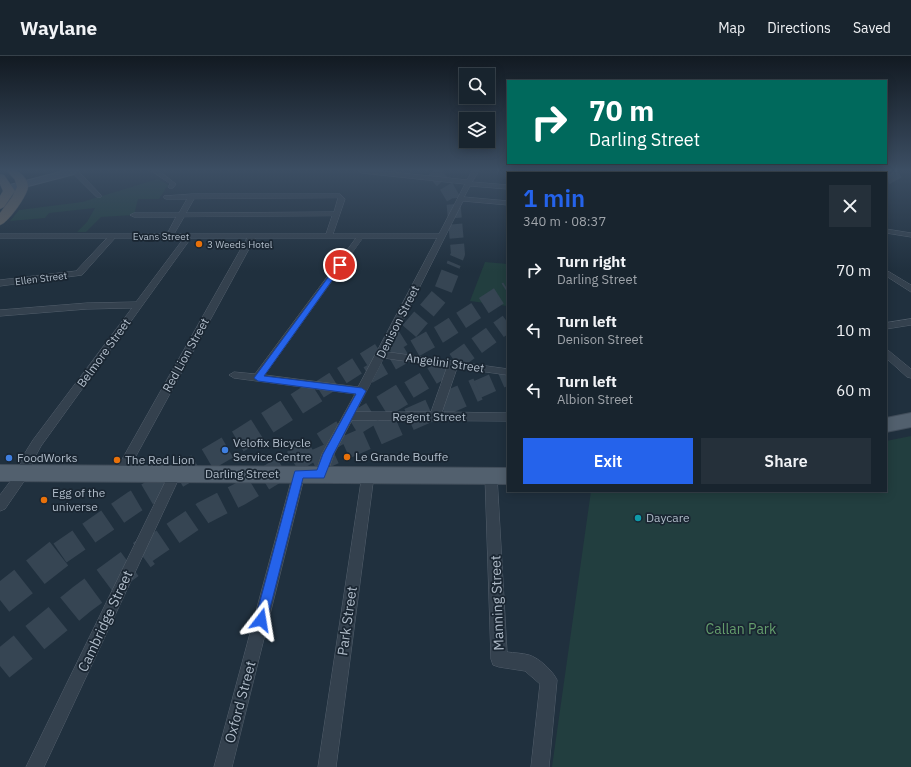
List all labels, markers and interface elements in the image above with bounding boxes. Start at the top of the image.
text: Waylane [20,16,97,40]
text: Map [718,19,745,37]
text: Directions [767,19,831,37]
text: Saved [853,19,891,37]
map controls [459,68,495,148]
button: search [459,68,495,104]
text: 70 m [589,92,654,129]
icon: right [523,96,575,148]
button: layers [459,112,495,148]
text: Darling Street [589,128,700,151]
text: 1 min [523,182,585,214]
button: close [829,185,871,227]
text: 340 m · 08:37 [523,213,606,230]
street label: Evans Street [133,230,190,243]
place label: 3 Weeds Hotel [207,238,273,251]
marker: 3 Weeds Hotel [194,239,204,249]
pin [323,248,357,282]
text: Turn right [557,252,626,271]
icon: arrive [329,254,351,276]
icon: right [523,259,545,281]
text: 70 m [836,261,871,280]
street label: Ellen Street [14,269,68,288]
text: Darling Street [557,271,637,288]
street label: Denison Street [373,283,422,361]
text: Turn left [557,312,617,331]
street label: Belmore Street [74,315,134,390]
street label: Red Lion Street [159,315,212,394]
icon: left [523,319,545,341]
text: 10 m [836,321,871,340]
text: Denison Street [557,331,643,348]
street label: Angelini Street [405,350,485,375]
text: Turn left [557,372,617,391]
icon: left [523,379,545,401]
text: 60 m [836,381,871,400]
text: Albion Street [557,391,633,408]
street label: Regent Street [392,409,466,424]
place label: Velofix Bicycle Service Centre [233,435,312,464]
button: Exit [523,438,693,484]
button: Share [701,438,871,484]
marker: Velofix Bicycle Service Centre [220,445,230,455]
place label: Le Grande Bouffe [355,449,449,464]
place label: FoodWorks [17,450,78,465]
place label: The Red Lion [125,452,195,467]
marker: Le Grande Bouffe [342,452,352,462]
marker: FoodWorks [4,453,14,463]
marker: The Red Lion [112,455,122,465]
street label: Darling Street [205,466,279,481]
place label: Egg of the universe [52,485,106,514]
marker: Egg of the universe [39,495,49,505]
place label: Daycare [646,510,690,525]
marker: Daycare [633,513,643,523]
street label: Manning Street [486,555,508,651]
street label: Cambridge Street [74,567,136,675]
street label: Park Street [333,585,361,657]
position arrow [240,599,282,641]
park label: Callan Park [706,620,777,638]
street label: Oxford Street [220,659,260,745]

